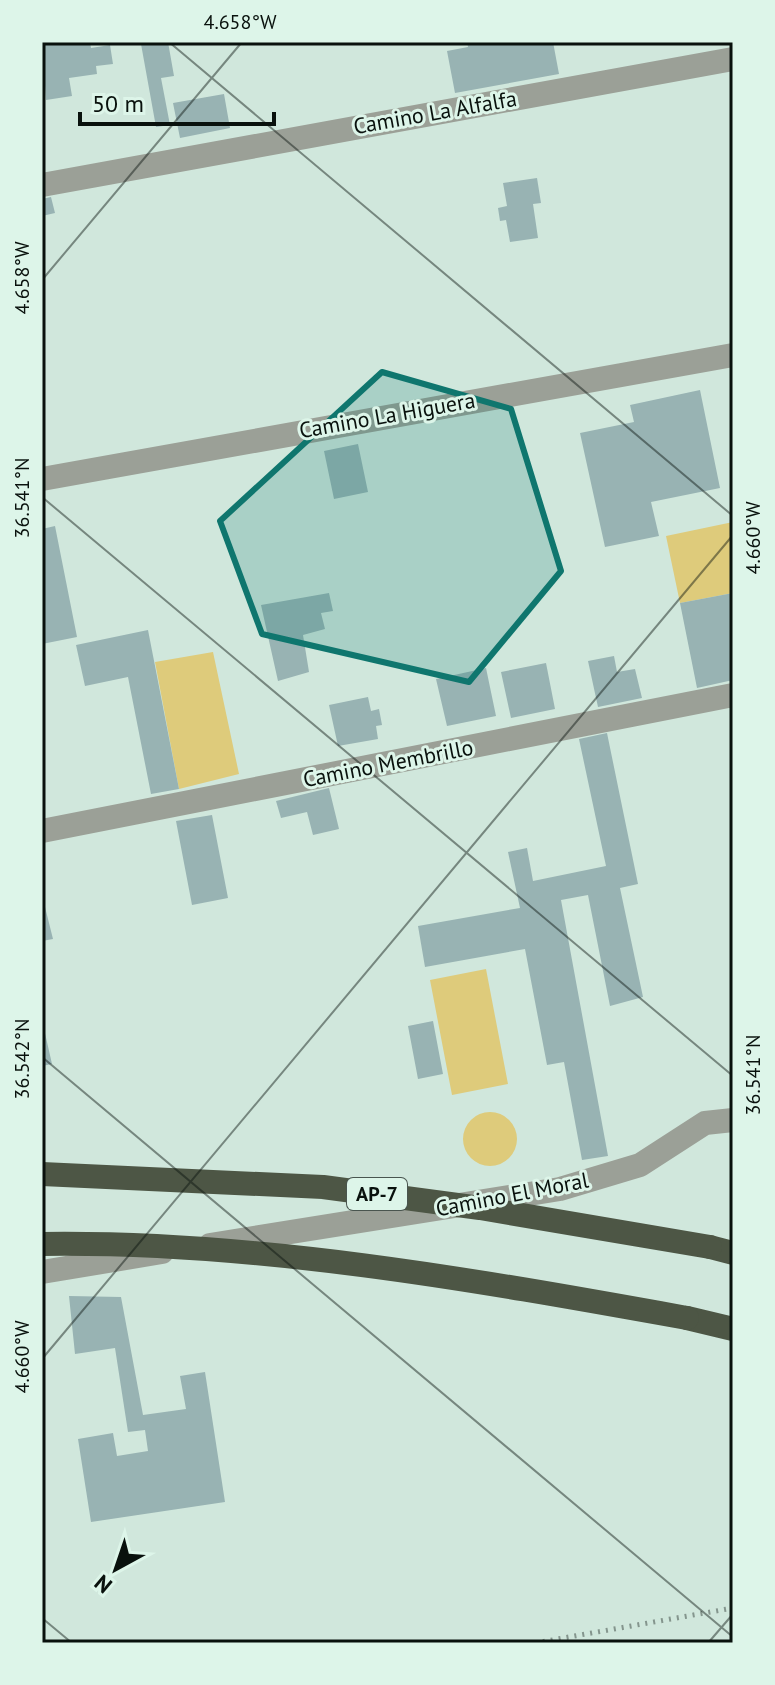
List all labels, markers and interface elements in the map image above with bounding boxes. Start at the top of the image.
text: 4.658°W [204,9,277,35]
scale bar [80,76,274,126]
street label: Camino La Alfalfa [351,84,519,140]
text: 50 m [92,88,144,119]
text: 4.658°W [9,241,35,314]
street label: Camino La Higuera [297,386,477,444]
text: 36.541°N [9,458,35,538]
text: 4.660°W [740,501,766,574]
street label: Camino Membrillo [300,733,476,793]
text: 36.542°N [9,1019,35,1099]
text: 36.541°N [740,1035,766,1115]
street label: Camino El Moral [433,1165,591,1222]
road number: AP-7 [347,1178,407,1210]
text: 4.660°W [9,1320,35,1393]
north arrow [76,1529,156,1609]
text: N [89,1569,118,1600]

